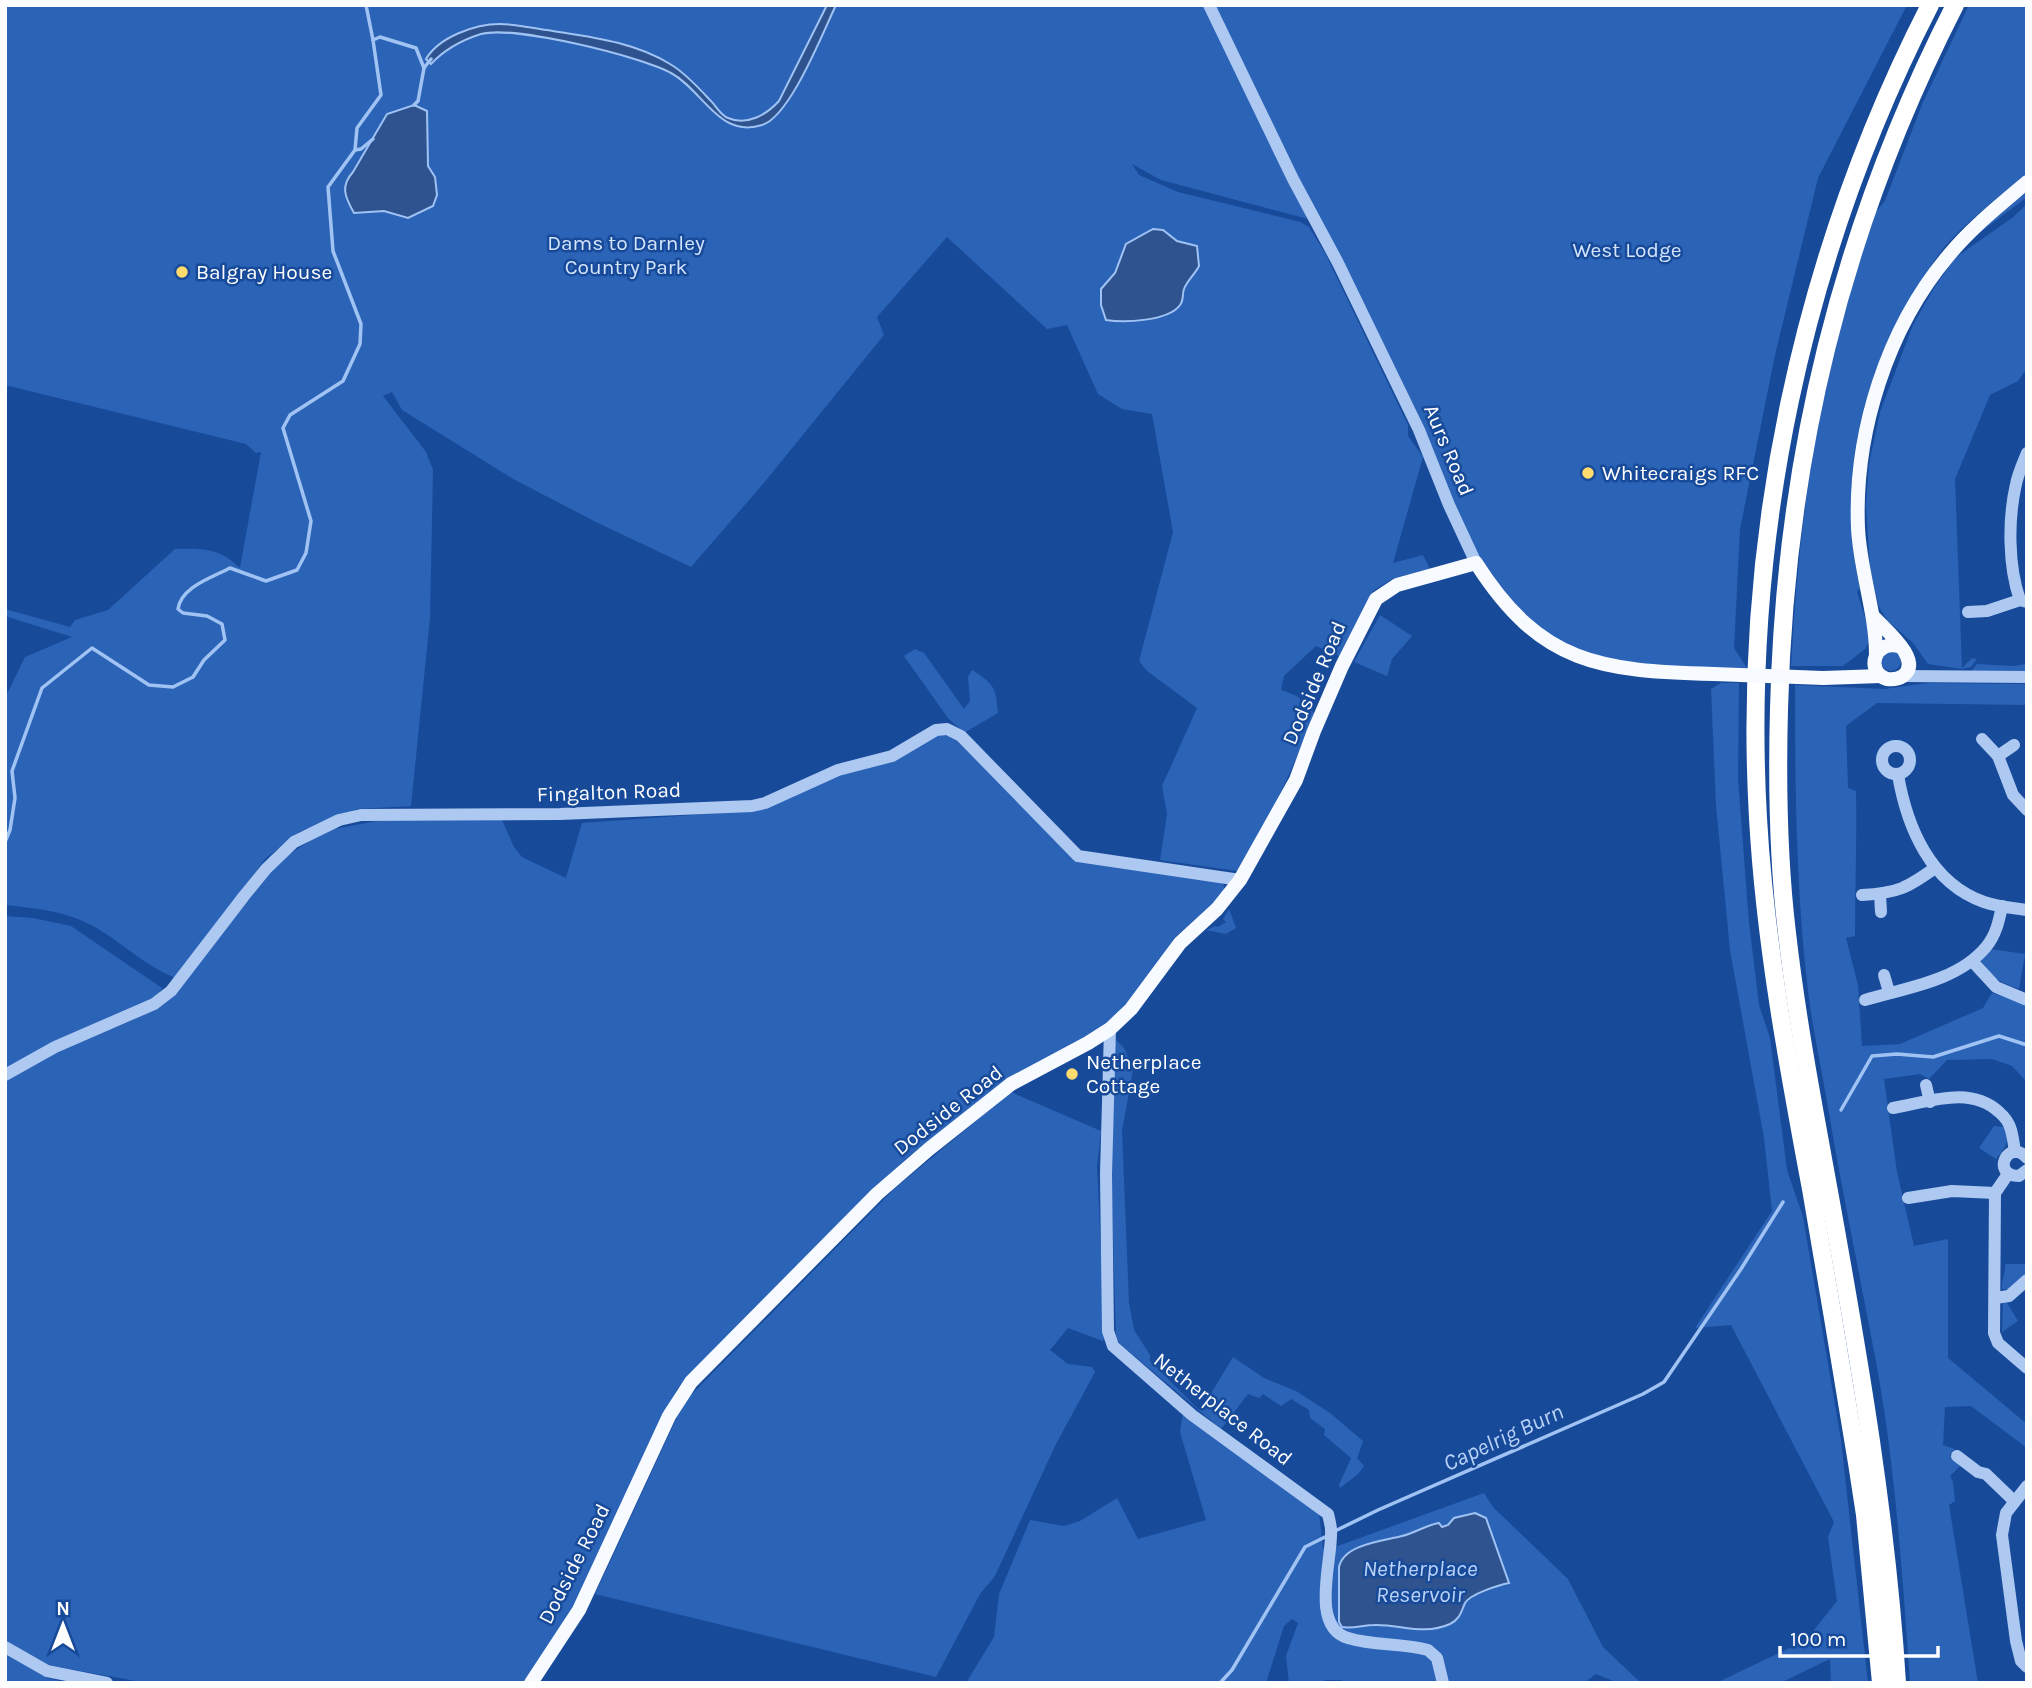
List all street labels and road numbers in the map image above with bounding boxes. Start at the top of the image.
street label: Aurs Road [1419,401,1479,499]
street label: Dodside Road [1277,618,1351,748]
street label: Fingalton Road [536,777,682,807]
street label: Dodside Road [889,1060,1007,1160]
street label: Netherplace Road [1149,1348,1297,1470]
street label: Dodside Road [533,1500,615,1628]

